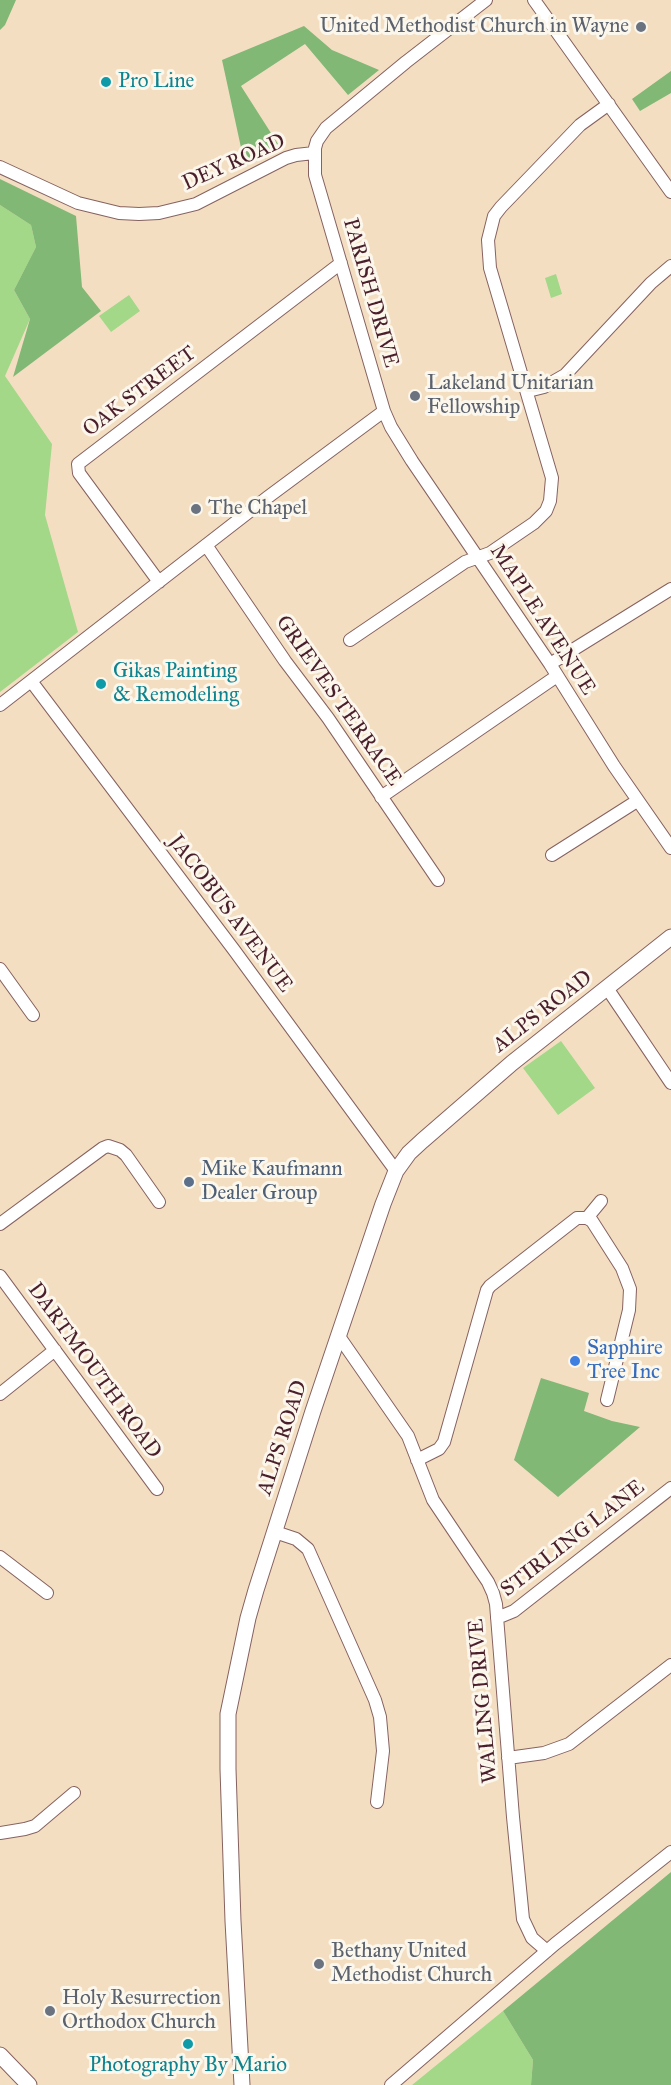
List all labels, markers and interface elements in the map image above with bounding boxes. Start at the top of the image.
place label: United Methodist Church in Wayne [320,14,629,40]
marker: United Methodist Church in Wayne [634,20,648,34]
place label: Pro Line [118,69,194,95]
marker: Pro Line [99,75,113,89]
street label: DEY ROAD [179,129,289,197]
street label: PARISH DRIVE [337,216,403,370]
street label: OAK STREET [78,341,202,443]
place label: Lakeland Unitarian Fellowship [427,371,594,421]
marker: Lakeland Unitarian Fellowship [408,389,422,403]
place label: The Chapel [208,496,307,522]
marker: The Chapel [189,502,203,516]
street label: MAPLE AVENUE [484,540,600,700]
street label: GRIEVES TERRACE [270,611,406,791]
place label: Gikas Painting & Remodeling [113,659,239,709]
marker: Gikas Painting & Remodeling [94,677,108,691]
street label: JACOBUS AVENUE [163,830,297,998]
street label: ALPS ROAD [488,965,598,1059]
place label: Mike Kaufmann Dealer Group [201,1157,343,1207]
marker: Mike Kaufmann Dealer Group [182,1175,196,1189]
street label: DARTMOUTH ROAD [22,1278,166,1464]
place label: Sapphire Tree Inc [587,1336,663,1386]
marker: Sapphire Tree Inc [568,1354,582,1368]
street label: ALPS ROAD [253,1377,313,1499]
street label: STIRLING LANE [496,1475,650,1603]
street label: WALING DRIVE [464,1618,504,1784]
place label: Bethany United Methodist Church [331,1939,492,1989]
marker: Bethany United Methodist Church [312,1957,326,1971]
place label: Holy Resurrection Orthodox Church [62,1986,221,2036]
marker: Holy Resurrection Orthodox Church [43,2004,57,2018]
marker: Photography By Mario [181,2037,195,2051]
place label: Photography By Mario [89,2053,287,2079]

